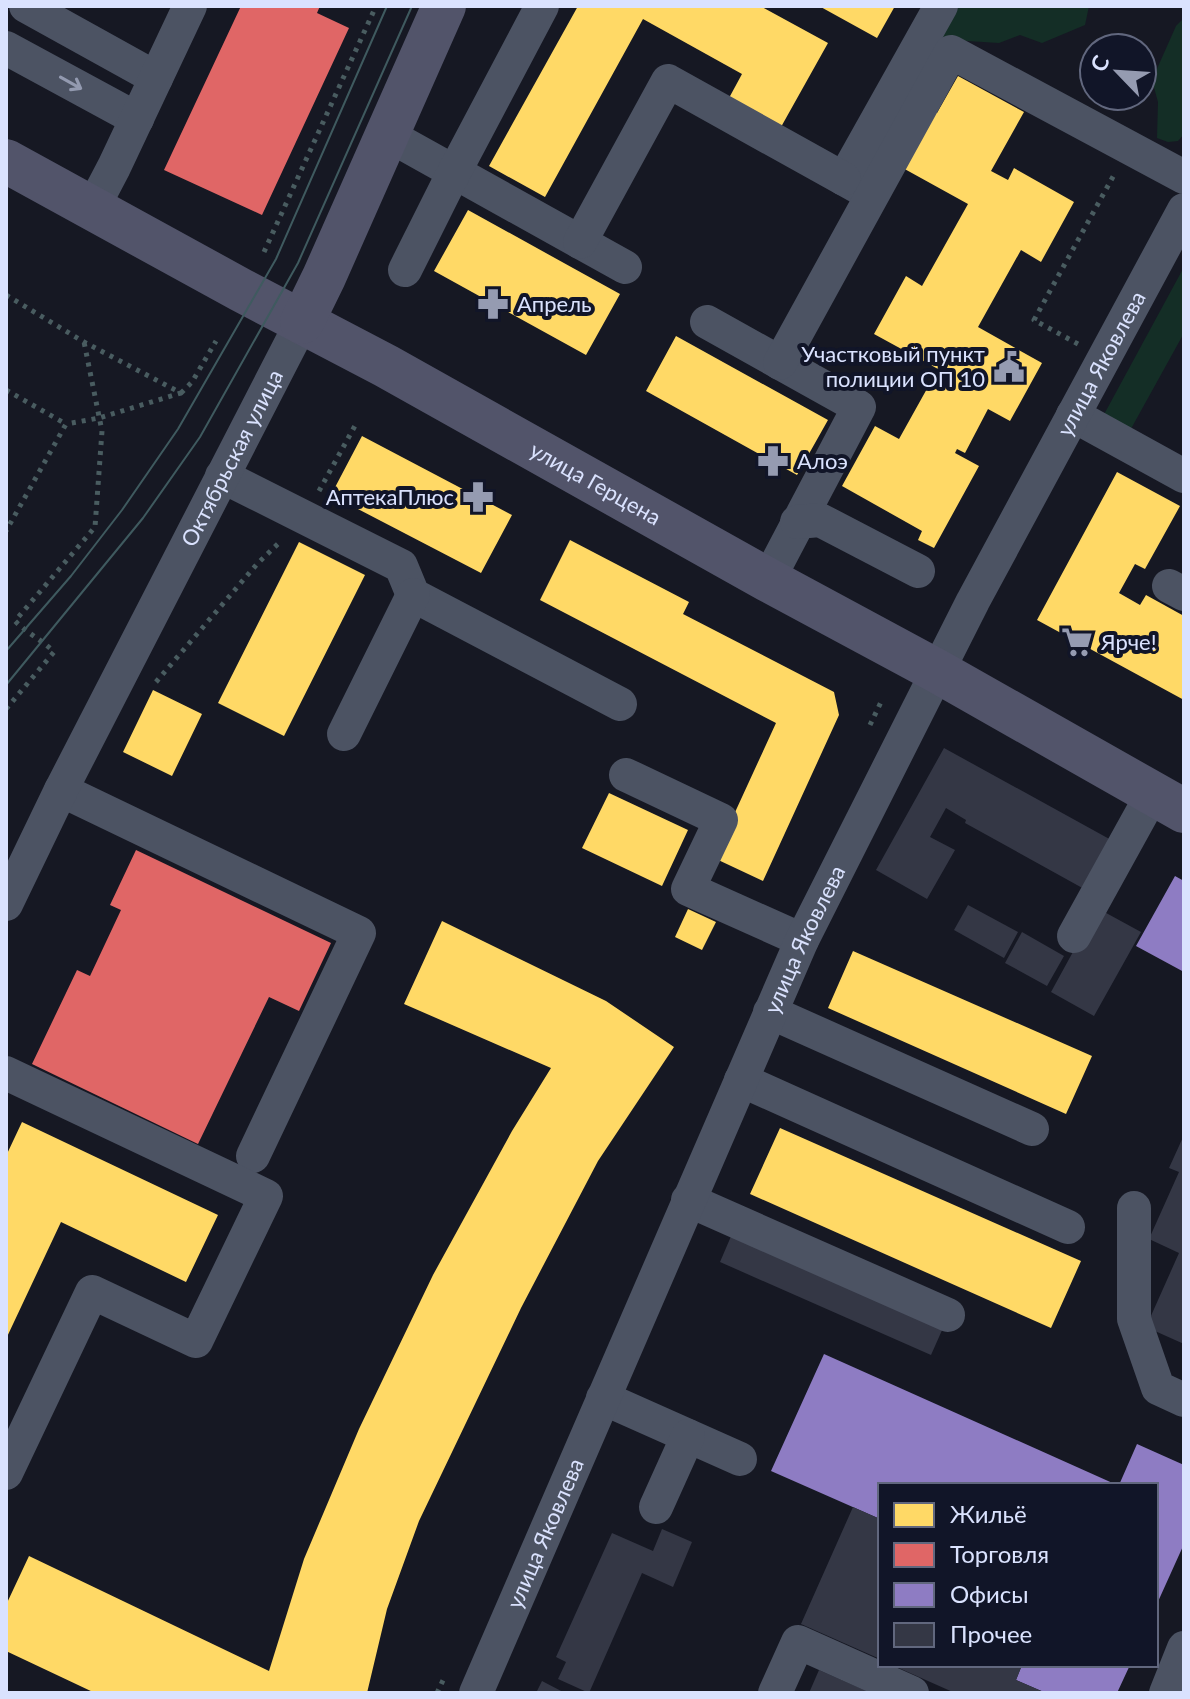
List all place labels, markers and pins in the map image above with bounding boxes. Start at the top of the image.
pharmacy icon: Апрель [476,287,510,321]
place label: Апрель [517,290,592,317]
place label: Участковый пункт полиции ОП 10 [801,340,985,392]
public building icon: Участковый пункт полиции ОП 10 [992,350,1026,384]
pharmacy icon: Алоэ [756,444,790,478]
place label: Алоэ [797,447,848,474]
pharmacy icon: АптекаПлюс [461,480,495,514]
place label: АптекаПлюс [326,483,454,510]
supermarket icon: Ярче! [1060,625,1094,659]
place label: Ярче! [1100,628,1157,655]

